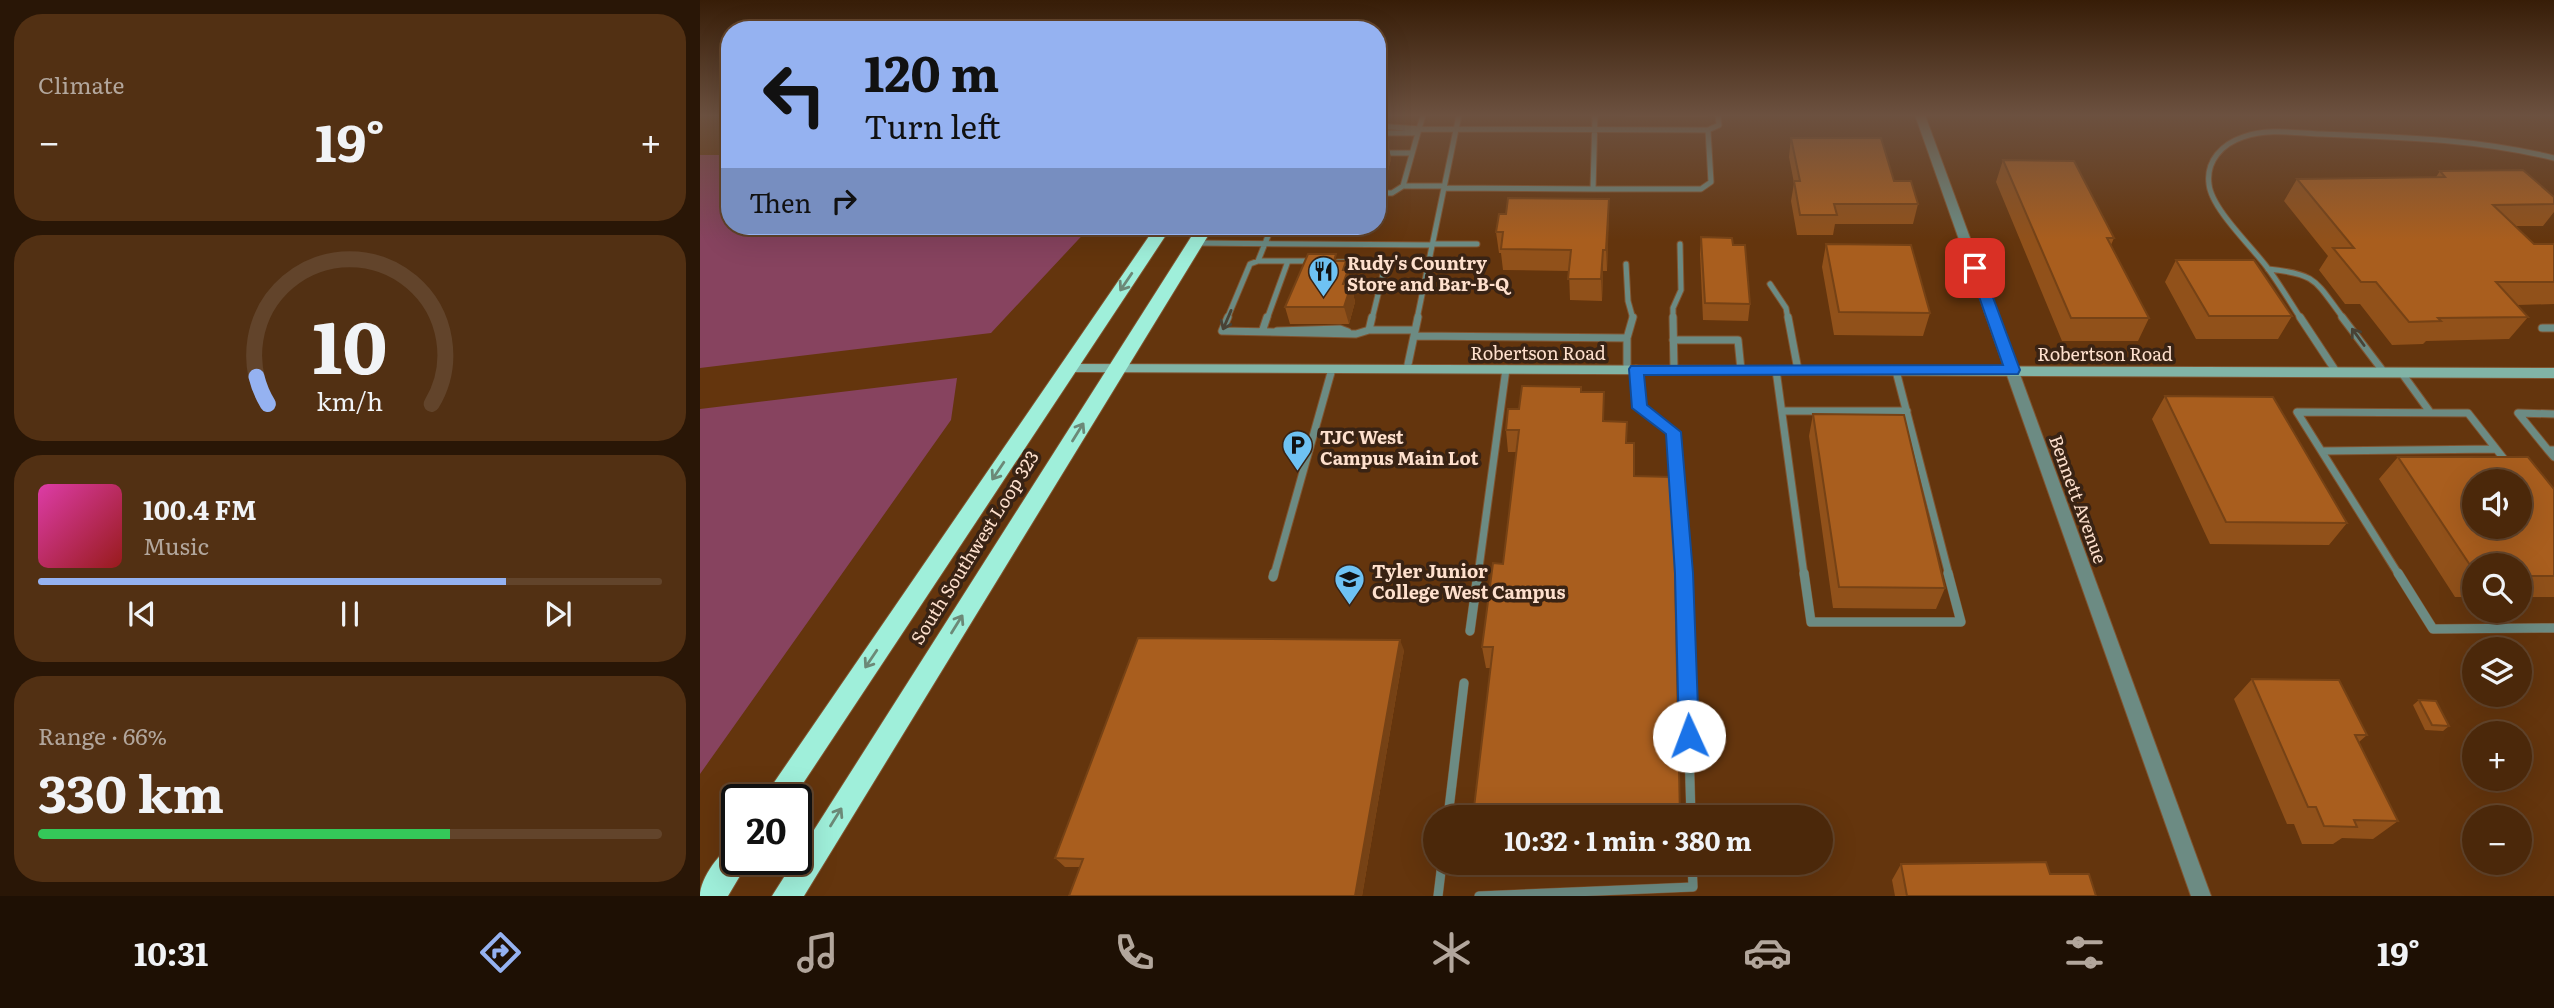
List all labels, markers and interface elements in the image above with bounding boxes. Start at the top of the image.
text: 120 m [864,34,999,107]
icon: left [749,49,840,140]
text: Climate [38,67,124,101]
text: 19° [315,101,385,178]
text: Turn left [864,101,1001,149]
text: − [38,111,60,168]
text: + [640,111,662,168]
text: Then [749,182,811,221]
icon: right [825,182,863,220]
pin [1945,238,2005,298]
place label: Rudy's Country Store and Bar-B-Q [1347,249,1512,297]
icon: arrive [1956,249,1994,287]
restaurant icon: Rudy's Country Store and Bar-B-Q [1307,255,1341,299]
one-way arrow [1119,272,1133,291]
text: 10 [313,288,387,396]
one-way arrow [1220,308,1233,330]
one-way arrow [2351,328,2365,347]
street label: Robertson Road [1470,339,1606,366]
street label: Robertson Road [2037,340,2173,367]
text: km/h [317,382,383,419]
one-way arrow [1071,422,1085,442]
place label: TJC West Campus Main Lot [1320,423,1479,471]
parking icon: TJC West Campus Main Lot [1280,429,1314,473]
street label: Bennett Avenue [2043,431,2115,567]
street label: South Southwest Loop 323 [903,445,1045,649]
one-way arrow [991,460,1005,480]
map controls [2462,469,2532,875]
button: sound [2462,469,2532,539]
text: 100.4 FM [143,489,257,528]
text: Music [143,528,209,562]
button: search [2462,553,2532,623]
place label: Tyler Junior College West Campus [1372,557,1565,605]
school or university icon: Tyler Junior College West Campus [1332,563,1366,607]
icon: previous [123,595,161,633]
icon: pause [331,595,369,633]
icon: next [539,595,577,633]
one-way arrow [950,615,964,635]
button: layers [2462,637,2532,707]
one-way arrow [864,649,878,668]
position arrow [1652,699,1726,773]
text: Range · 66% [38,718,167,752]
button: + [2462,721,2532,791]
text: 330 km [38,752,224,829]
speed limit sign: 20 [721,784,812,875]
button: − [2462,805,2532,875]
one-way arrow [830,808,844,828]
text: 10:32 · 1 min · 380 m [1504,820,1752,859]
text: 10:31 [134,928,208,976]
icon: directions [476,928,525,977]
icon: music [793,928,842,977]
icon: phone [1110,928,1159,977]
icon: climate [1427,928,1476,977]
icon: car [1743,928,1792,977]
icon: filters [2060,928,2109,977]
text: 19° [2377,928,2420,976]

